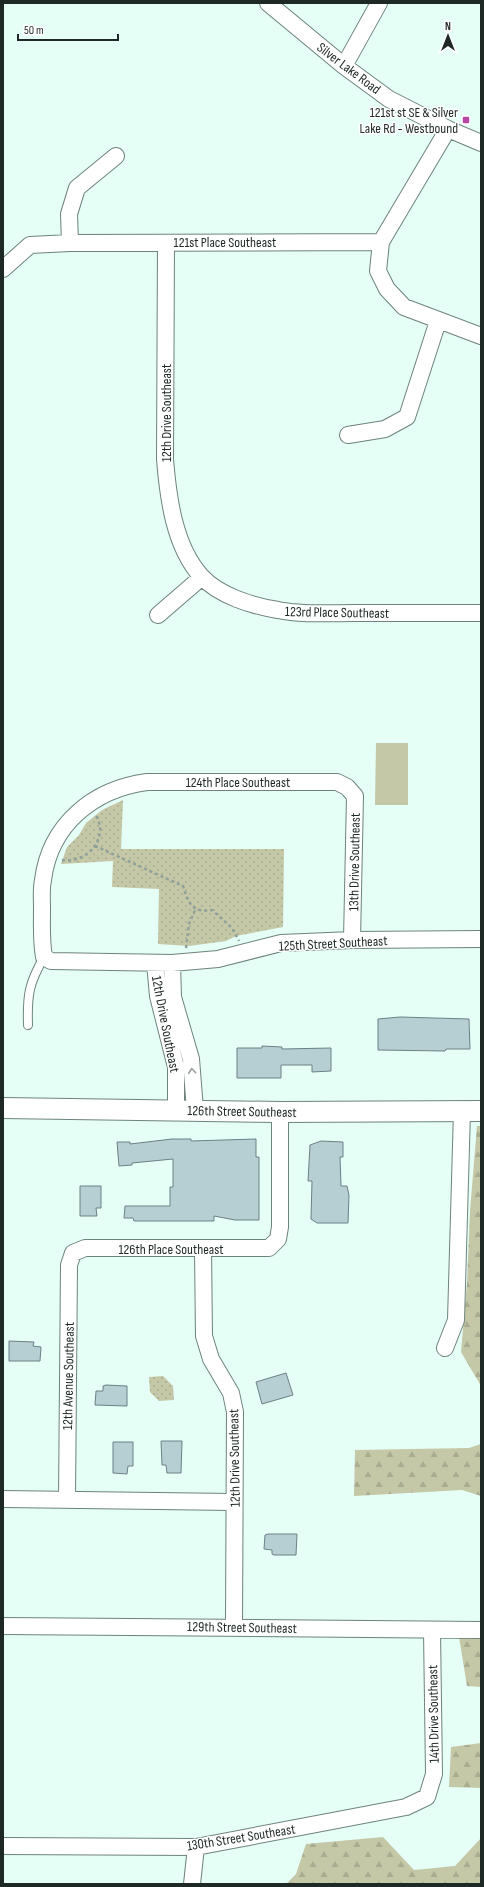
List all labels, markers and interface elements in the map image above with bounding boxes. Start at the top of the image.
scale bar [18,16,118,42]
north arrow [428,16,468,56]
text: N [445,20,451,33]
text: 50 m [24,23,44,38]
street label: Silver Lake Road [314,39,384,98]
place label: 121st st SE & Silver Lake Rd - Westbound [360,104,458,137]
marker: 121st st SE & Silver Lake Rd - Westbound [461,115,471,125]
street label: 121st Place Southeast [174,234,276,251]
street label: 12th Drive Southeast [158,364,175,462]
street label: 123rd Place Southeast [285,603,389,622]
street label: 124th Place Southeast [186,774,290,791]
street label: 13th Drive Southeast [345,813,364,911]
street label: 125th Street Southeast [278,932,388,955]
street label: 12th Drive Southeast [148,974,183,1074]
one-way arrow [188,1068,197,1074]
street label: 126th Street Southeast [187,1102,297,1121]
street label: 126th Place Southeast [119,1241,223,1258]
street label: 12th Avenue Southeast [59,1322,78,1430]
street label: 12th Drive Southeast [225,1409,244,1507]
street label: 129th Street Southeast [187,1618,297,1637]
street label: 14th Drive Southeast [424,1665,443,1763]
street label: 130th Street Southeast [186,1821,296,1854]

